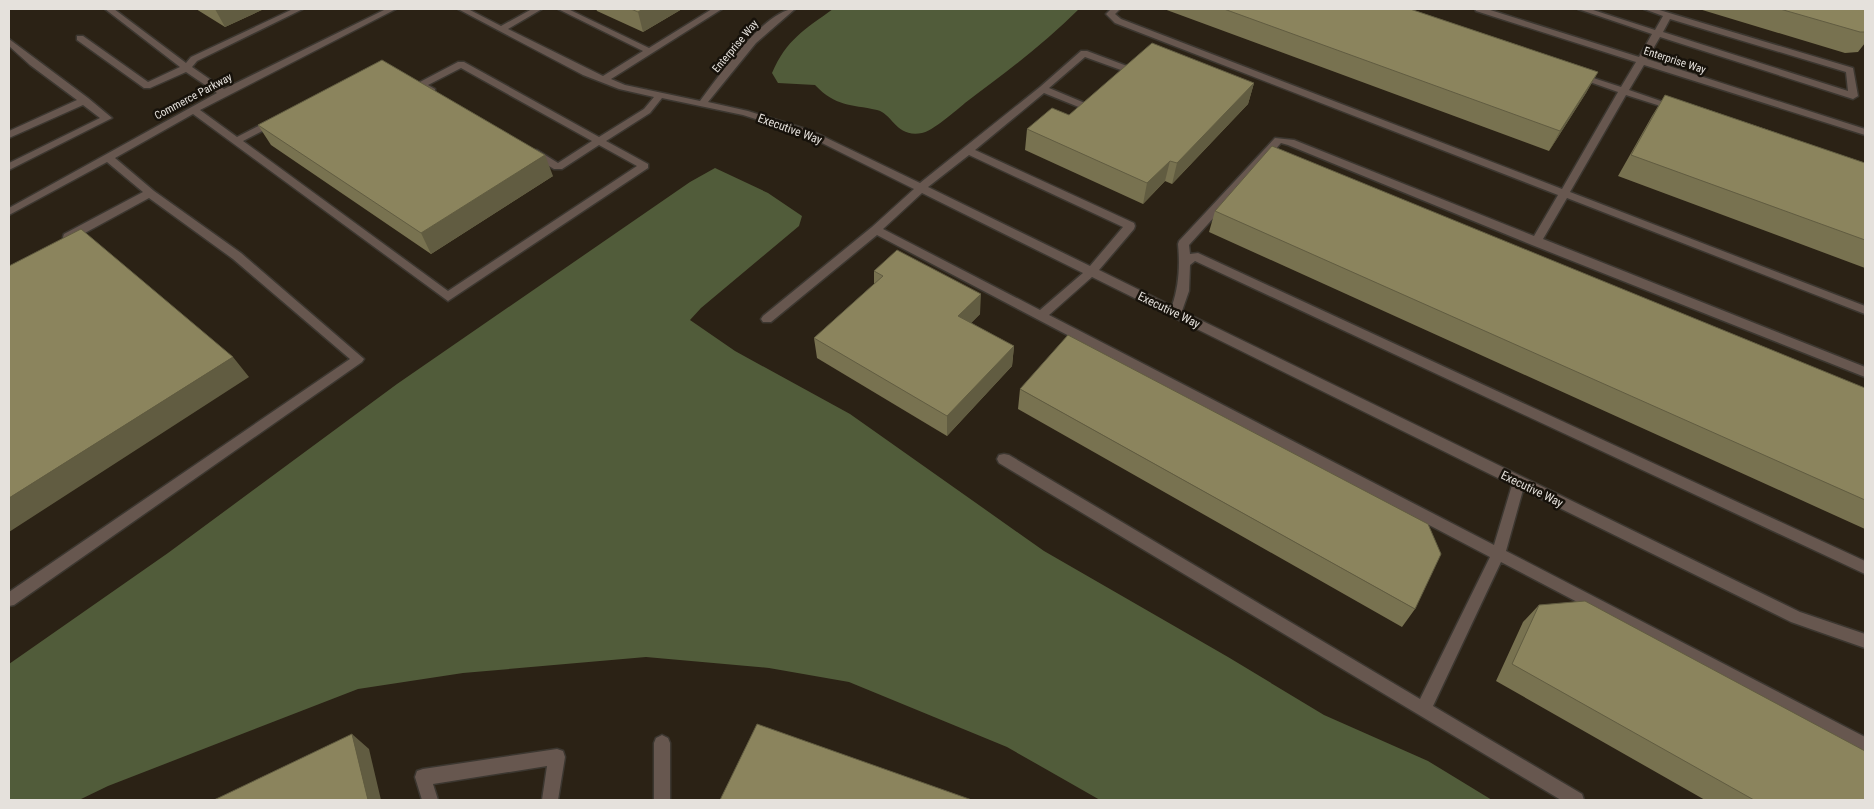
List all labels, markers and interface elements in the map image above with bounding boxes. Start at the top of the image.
street label: Enterprise Way [710,17,761,75]
street label: Enterprise Way [1642,44,1708,77]
street label: Commerce Parkway [152,70,235,122]
street label: Executive Way [756,111,824,147]
street label: Executive Way [1136,289,1202,331]
street label: Executive Way [1499,468,1565,510]

